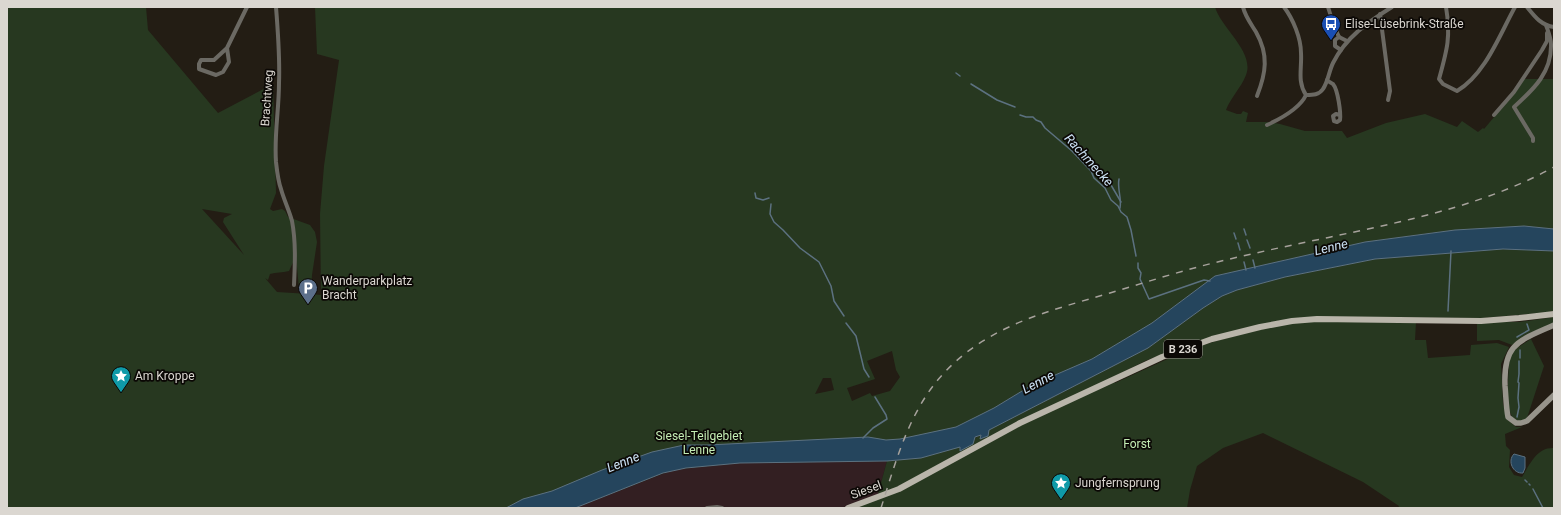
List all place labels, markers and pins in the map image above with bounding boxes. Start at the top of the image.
bus stop icon: Elise-Lüsebrink-Straße [1320,13,1342,41]
place label: Elise-Lüsebrink-Straße [1345,17,1464,31]
place label: Wanderparkplatz Bracht [322,274,412,302]
parking icon: Wanderparkplatz Bracht [297,277,319,305]
place icon: Am Kroppe [110,365,132,393]
place label: Am Kroppe [135,369,195,383]
place icon: Jungfernsprung [1050,472,1072,500]
place label: Jungfernsprung [1075,476,1160,490]

